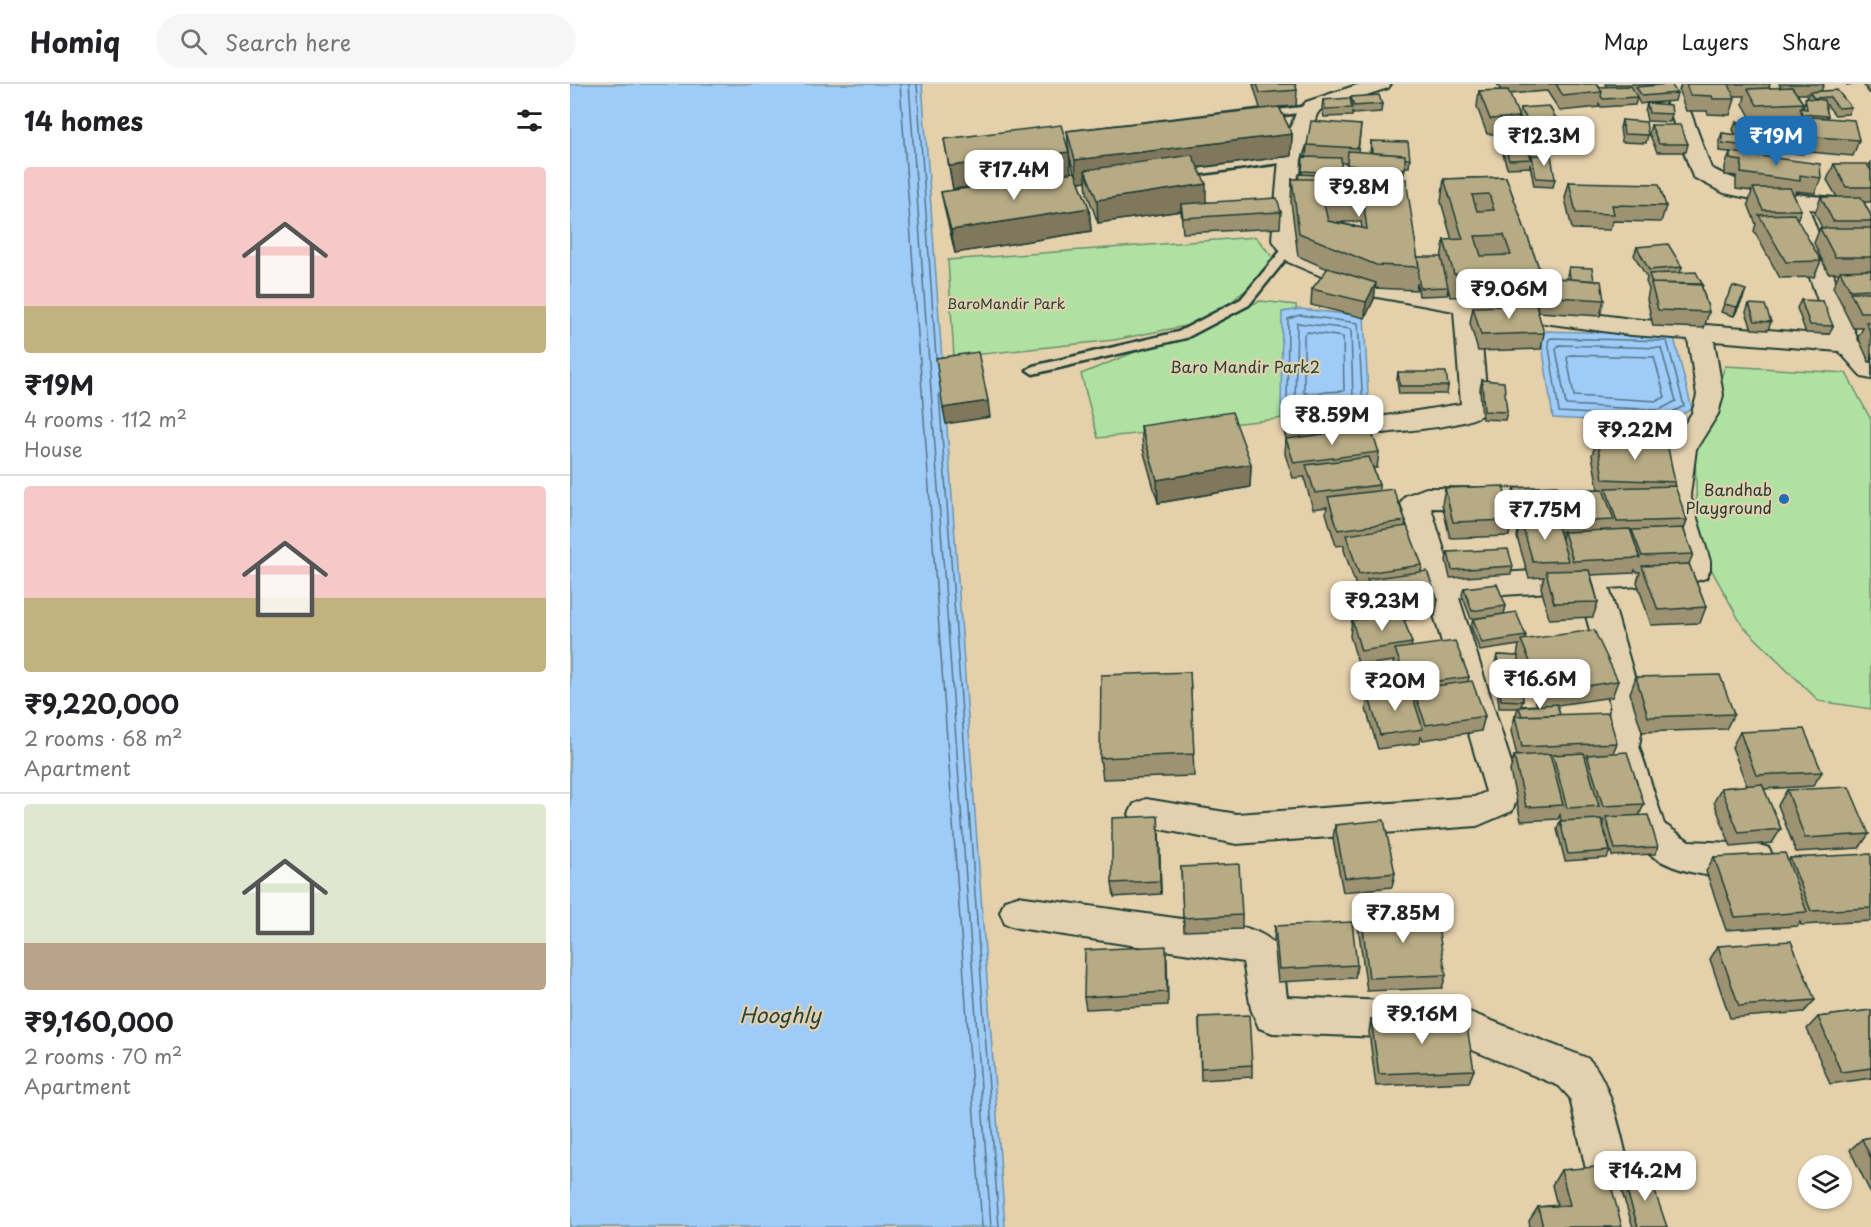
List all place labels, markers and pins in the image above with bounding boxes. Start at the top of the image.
pin: ₹12.3M [1495,116,1593,167]
pin: ₹19M [1740,116,1812,167]
pin: ₹17.4M [965,150,1063,201]
pin: ₹9.8M [1317,167,1401,218]
pin: ₹9.06M [1460,269,1558,320]
pin: ₹8.59M [1283,395,1381,446]
pin: ₹9.22M [1586,410,1684,461]
place label: Bandhab Playground [1685,477,1772,519]
pin: ₹7.75M [1496,490,1594,541]
marker: Bandhab Playground [1777,492,1791,506]
pin: ₹9.23M [1333,581,1431,632]
pin: ₹16.6M [1491,659,1589,710]
pin: ₹20M [1359,661,1431,712]
pin: ₹7.85M [1354,893,1452,944]
pin: ₹9.16M [1373,994,1471,1045]
pin: ₹14.2M [1596,1151,1694,1202]

